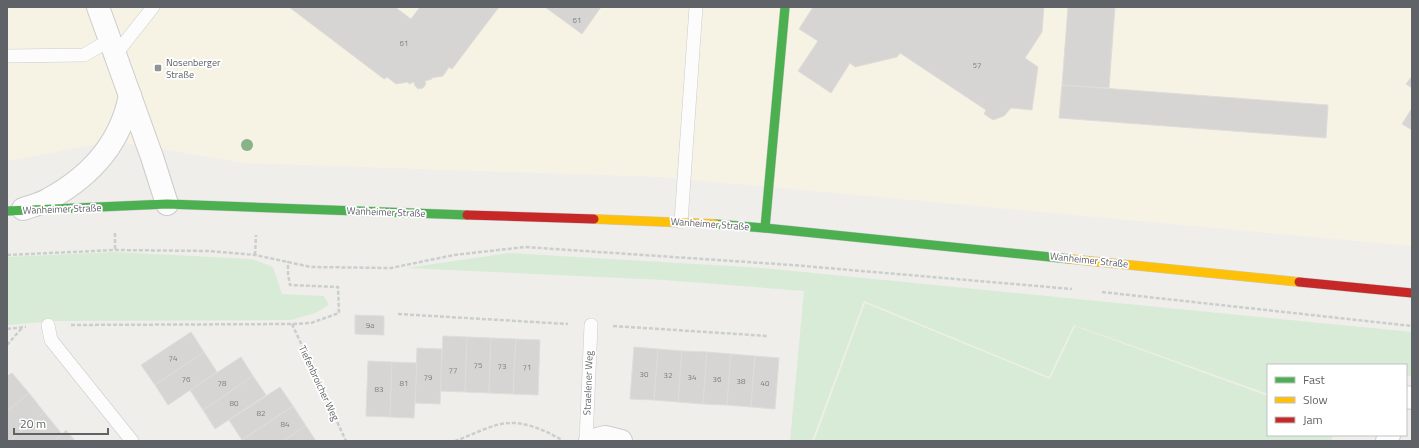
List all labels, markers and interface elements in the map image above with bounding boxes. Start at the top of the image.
house number: 61 [573,14,581,26]
house number: 61 [400,37,408,49]
place label: Nosenberger Straße [166,55,221,82]
house number: 57 [973,59,981,71]
marker: Nosenberger Straße [153,63,163,73]
street label: Wanheimer Straße [22,200,102,218]
street label: Wanheimer Straße [346,203,426,221]
street label: Wanheimer Straße [670,214,750,234]
street label: Wanheimer Straße [1049,248,1129,272]
house number: 9a [366,319,374,331]
street label: Tiefenbroicher Weg [295,343,343,423]
street label: Straelener Weg [579,350,597,416]
house number: 74 [169,352,178,364]
house number: 75 [474,359,483,371]
house number: 73 [498,360,506,372]
house number: 71 [523,361,531,373]
house number: 77 [449,364,457,376]
legend [1267,364,1407,436]
house number: 30 [640,368,649,380]
house number: 32 [664,369,672,381]
text: Fast [1303,370,1326,389]
house number: 79 [424,371,433,383]
house number: 34 [688,371,697,383]
house number: 76 [182,373,191,385]
house number: 36 [713,373,722,385]
house number: 38 [737,375,746,387]
house number: 78 [218,377,227,389]
house number: 81 [400,377,408,389]
house number: 40 [761,377,770,389]
house number: 83 [375,383,383,395]
text: Slow [1303,390,1328,409]
house number: 80 [230,397,239,409]
house number: 82 [257,407,265,419]
scale bar [14,410,108,436]
text: Jam [1303,410,1323,429]
text: 20 m [20,414,46,433]
house number: 84 [281,418,290,430]

